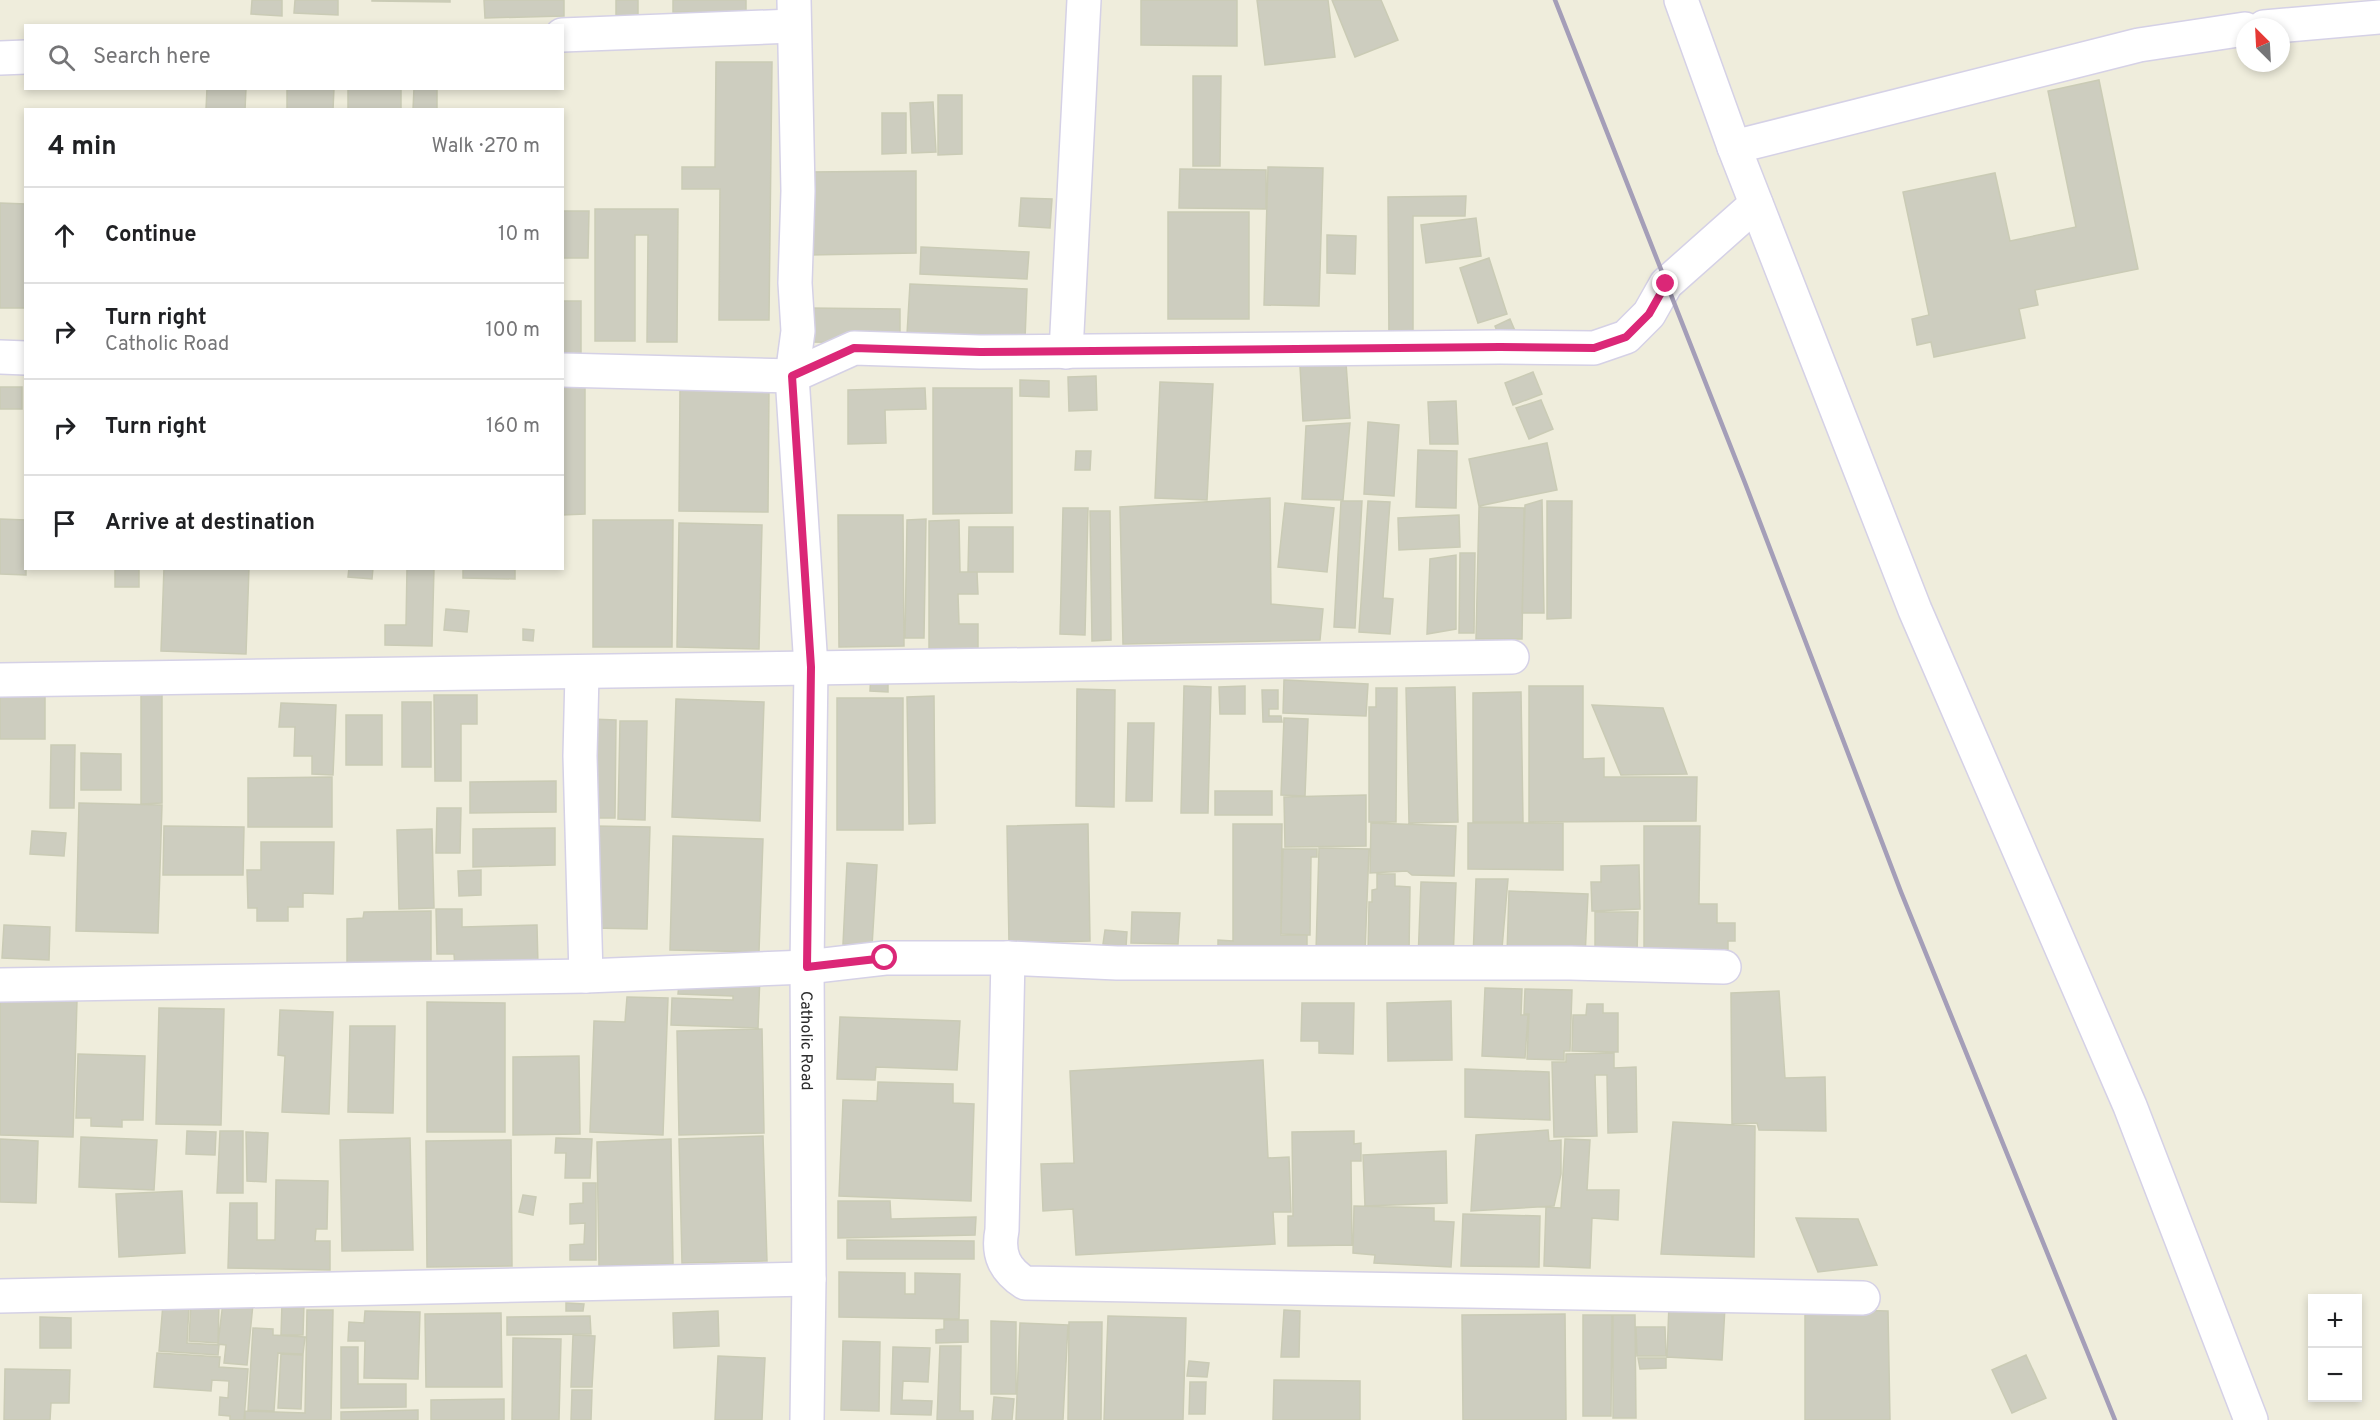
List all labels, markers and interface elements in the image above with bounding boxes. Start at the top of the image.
north arrow [2236,18,2290,72]
search box [24,24,564,90]
icon: search [45,41,78,74]
text: Search here [93,44,211,71]
text: 4 min [48,131,117,164]
text: Walk · 270 m [432,134,540,160]
icon: ahead [48,219,81,252]
text: Continue [105,222,196,249]
text: 10 m [498,222,540,248]
route end [1652,270,1678,296]
text: Turn right [105,305,207,332]
icon: right [48,315,81,348]
text: 100 m [485,318,540,344]
text: Catholic Road [105,332,229,358]
icon: right [48,411,81,444]
text: Turn right [105,414,207,441]
text: 160 m [486,414,540,440]
icon: arrive [48,507,81,540]
text: Arrive at destination [105,510,315,537]
route start [871,944,897,970]
street label: Catholic Road [795,991,816,1091]
map controls [2308,1294,2362,1402]
button: + [2308,1294,2362,1348]
button: − [2308,1348,2362,1402]

